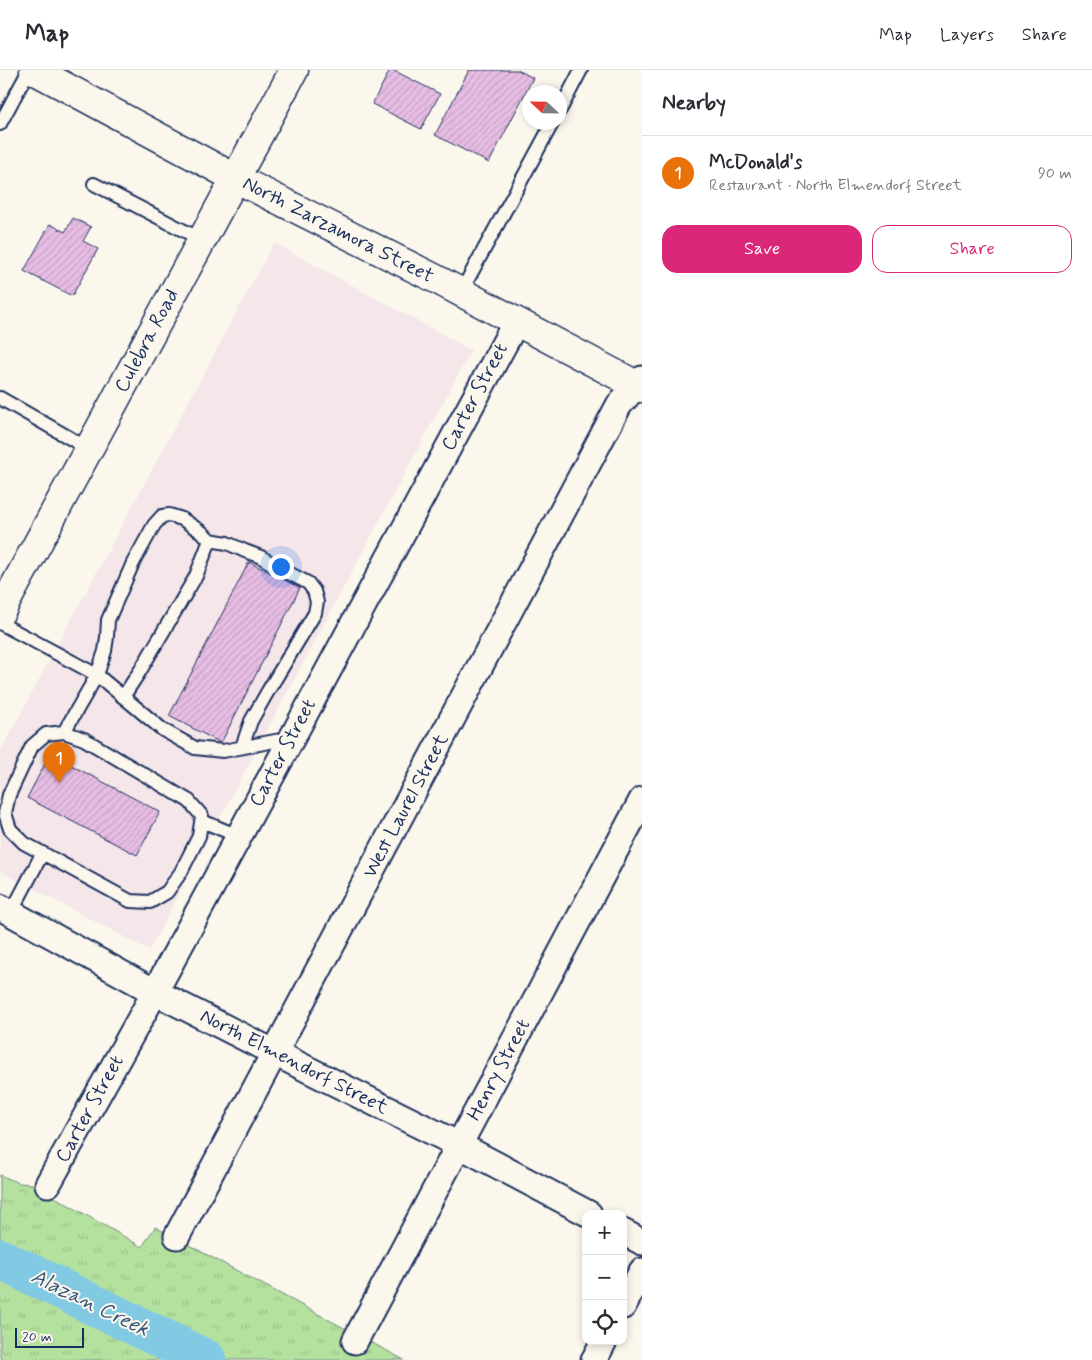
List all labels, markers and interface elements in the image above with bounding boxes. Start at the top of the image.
text: Map [25,19,69,50]
text: Map [879,23,912,47]
text: Layers [940,23,994,47]
text: Share [1022,23,1067,47]
north arrow [522,85,567,130]
text: Nearby [662,89,726,117]
text: McDonald's [709,150,802,175]
text: 1 [674,163,682,184]
text: 90 m [1038,163,1072,184]
street label: North Zarzamora Street [238,170,438,290]
text: Restaurant · North Elmendorf Street [709,175,962,196]
button: Save [662,225,862,273]
button: Share [872,225,1072,273]
street label: Culebra Road [108,284,186,398]
street label: Carter Street [435,338,515,456]
your location [268,554,294,580]
street label: Carter Street [243,694,323,812]
street label: West Laurel Street [357,729,456,883]
pin: 1 [43,742,75,783]
street label: North Elmendorf Street [195,1003,393,1121]
street label: Henry Street [461,1014,537,1126]
street label: Carter Street [49,1050,131,1168]
map controls [582,1210,627,1345]
button: + [582,1210,627,1255]
button: − [582,1255,627,1300]
water label: Alazan Creek [26,1262,154,1344]
button: locate [582,1300,627,1345]
scale bar [15,1325,84,1348]
text: 20 m [22,1328,52,1346]

